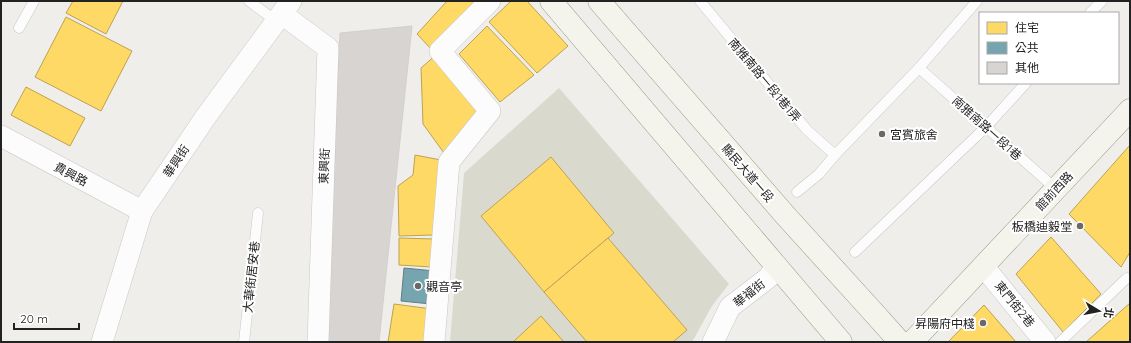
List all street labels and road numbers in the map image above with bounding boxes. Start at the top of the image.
street label: 南雅南路一段1巷1弄 [726,35,804,125]
street label: 南雅南路一段1巷 [949,93,1025,163]
street label: 縣民大道一段 [719,141,777,205]
street label: 華興街 [160,142,192,180]
street label: 東興街 [316,148,332,184]
street label: 貴興路 [52,159,90,189]
street label: 館前西路 [1032,168,1076,214]
street label: 大華街居安巷 [240,240,262,314]
street label: 華福街 [730,276,768,310]
street label: 東門街2巷 [992,278,1038,330]

